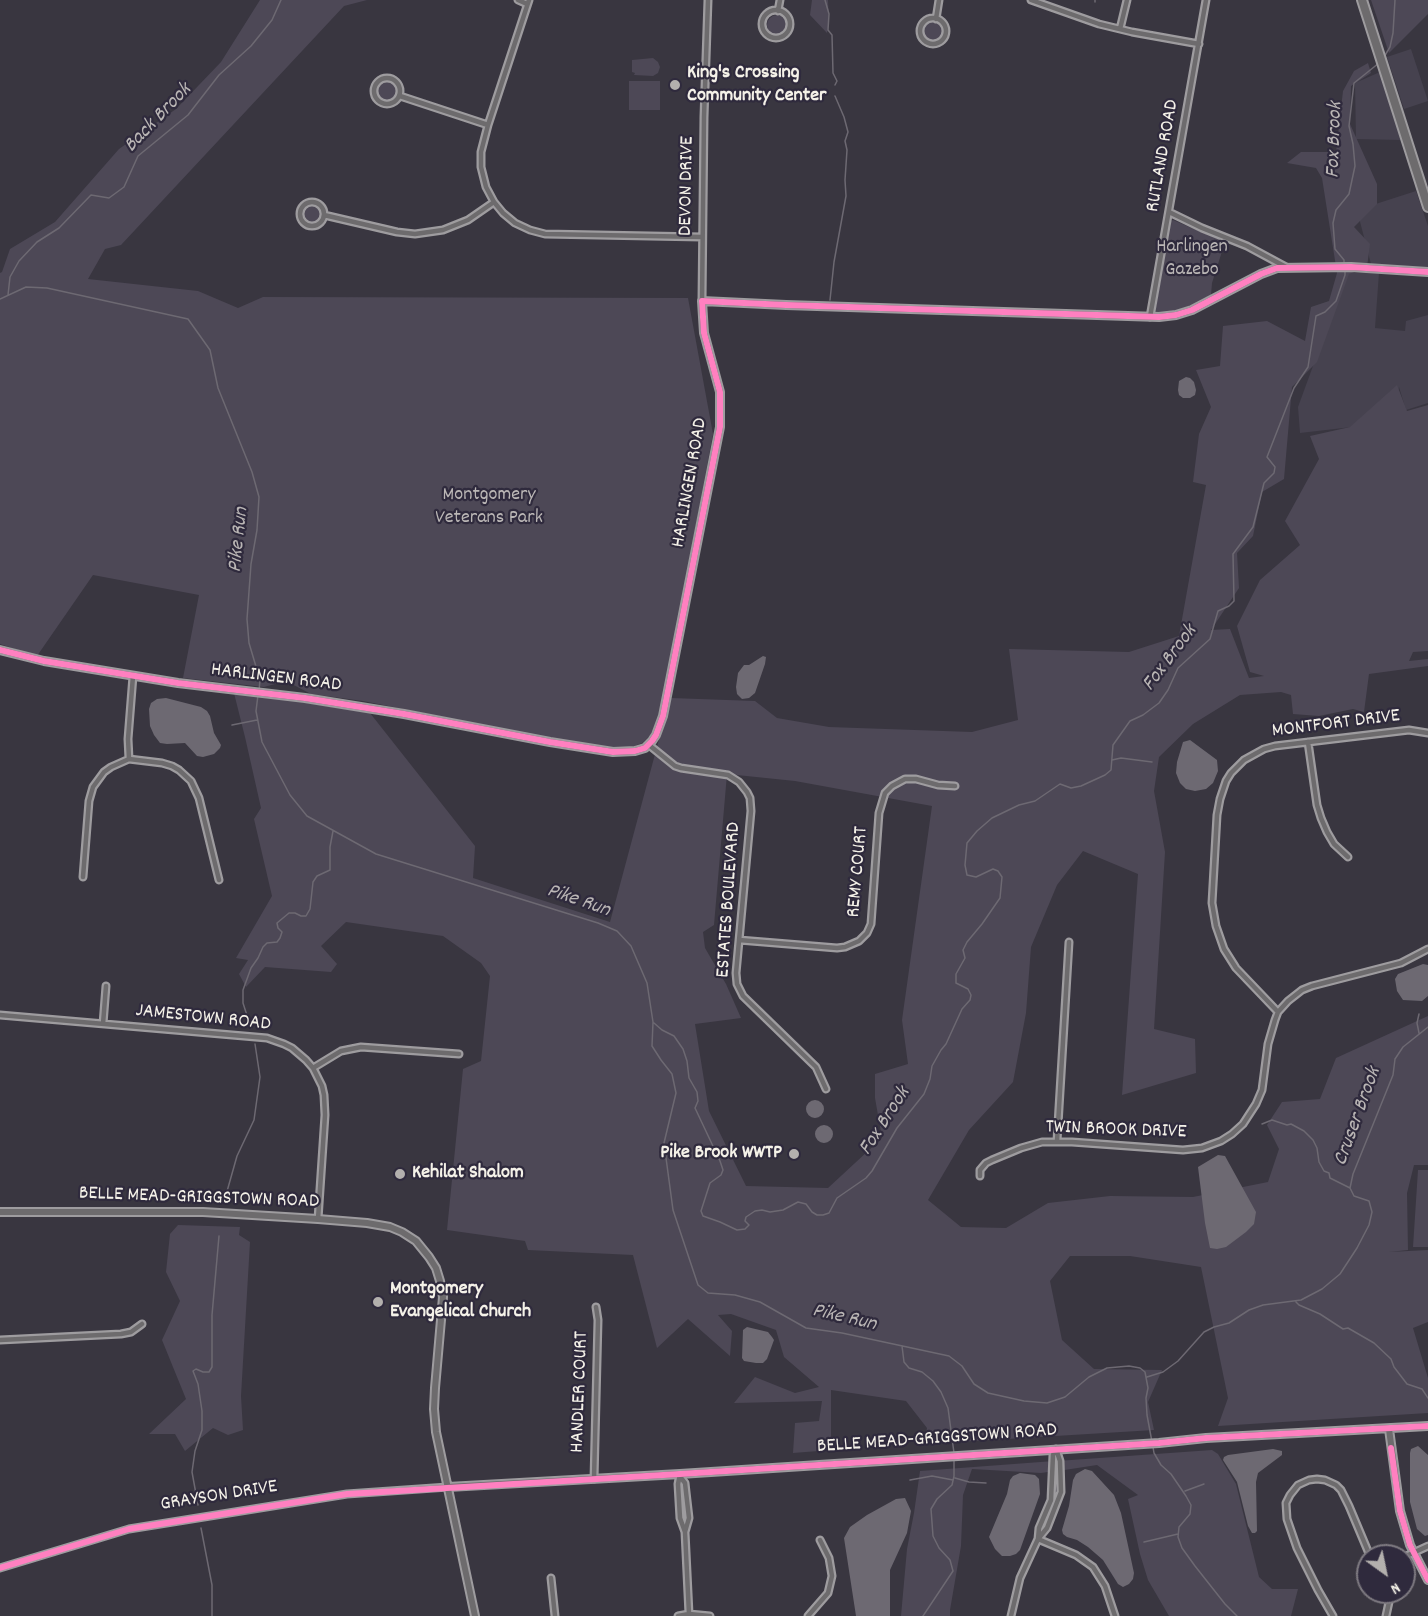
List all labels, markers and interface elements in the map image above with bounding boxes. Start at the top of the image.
place label: King's Crossing Community Center [687,62,826,109]
marker: King's Crossing Community Center [668,78,682,92]
water label: Back Brook [120,79,198,159]
street label: RUTLAND ROAD [1142,98,1186,214]
water label: Fox Brook [1322,101,1350,179]
street label: DEVON DRIVE [675,136,701,236]
park label: Harlingen Gazebo [1156,236,1228,283]
street label: HARLINGEN ROAD [668,416,714,550]
park label: Montgomery Veterans Park [435,484,543,531]
water label: Pike Run [224,506,256,574]
water label: Fox Brook [1138,621,1204,697]
street label: HARLINGEN ROAD [209,659,343,699]
street label: MONTFORT DRIVE [1271,705,1401,745]
street label: ESTATES BOULEVARD [713,821,747,979]
street label: REMY COURT [843,826,875,918]
water label: Pike Run [543,880,613,924]
street label: JAMESTOWN ROAD [134,1000,272,1038]
water label: Cruser Brook [1330,1064,1388,1170]
water label: Fox Brook [855,1083,917,1161]
street label: TWIN BROOK DRIVE [1045,1117,1187,1145]
place label: Pike Brook WWTP [660,1142,782,1166]
marker: Pike Brook WWTP [787,1147,801,1161]
place label: Kehilat Shalom [412,1162,524,1186]
marker: Kehilat Shalom [393,1167,407,1181]
street label: BELLE MEAD-GRIGGSTOWN ROAD [78,1183,320,1215]
place label: Montgomery Evangelical Church [390,1278,531,1325]
marker: Montgomery Evangelical Church [371,1295,385,1309]
water label: Pike Run [809,1299,879,1339]
street label: HANDLER COURT [567,1331,595,1453]
street label: BELLE MEAD-GRIGGSTOWN ROAD [816,1420,1058,1460]
street label: GRAYSON DRIVE [159,1476,279,1518]
north arrow [1356,1544,1416,1604]
text: N [1385,1576,1405,1600]

